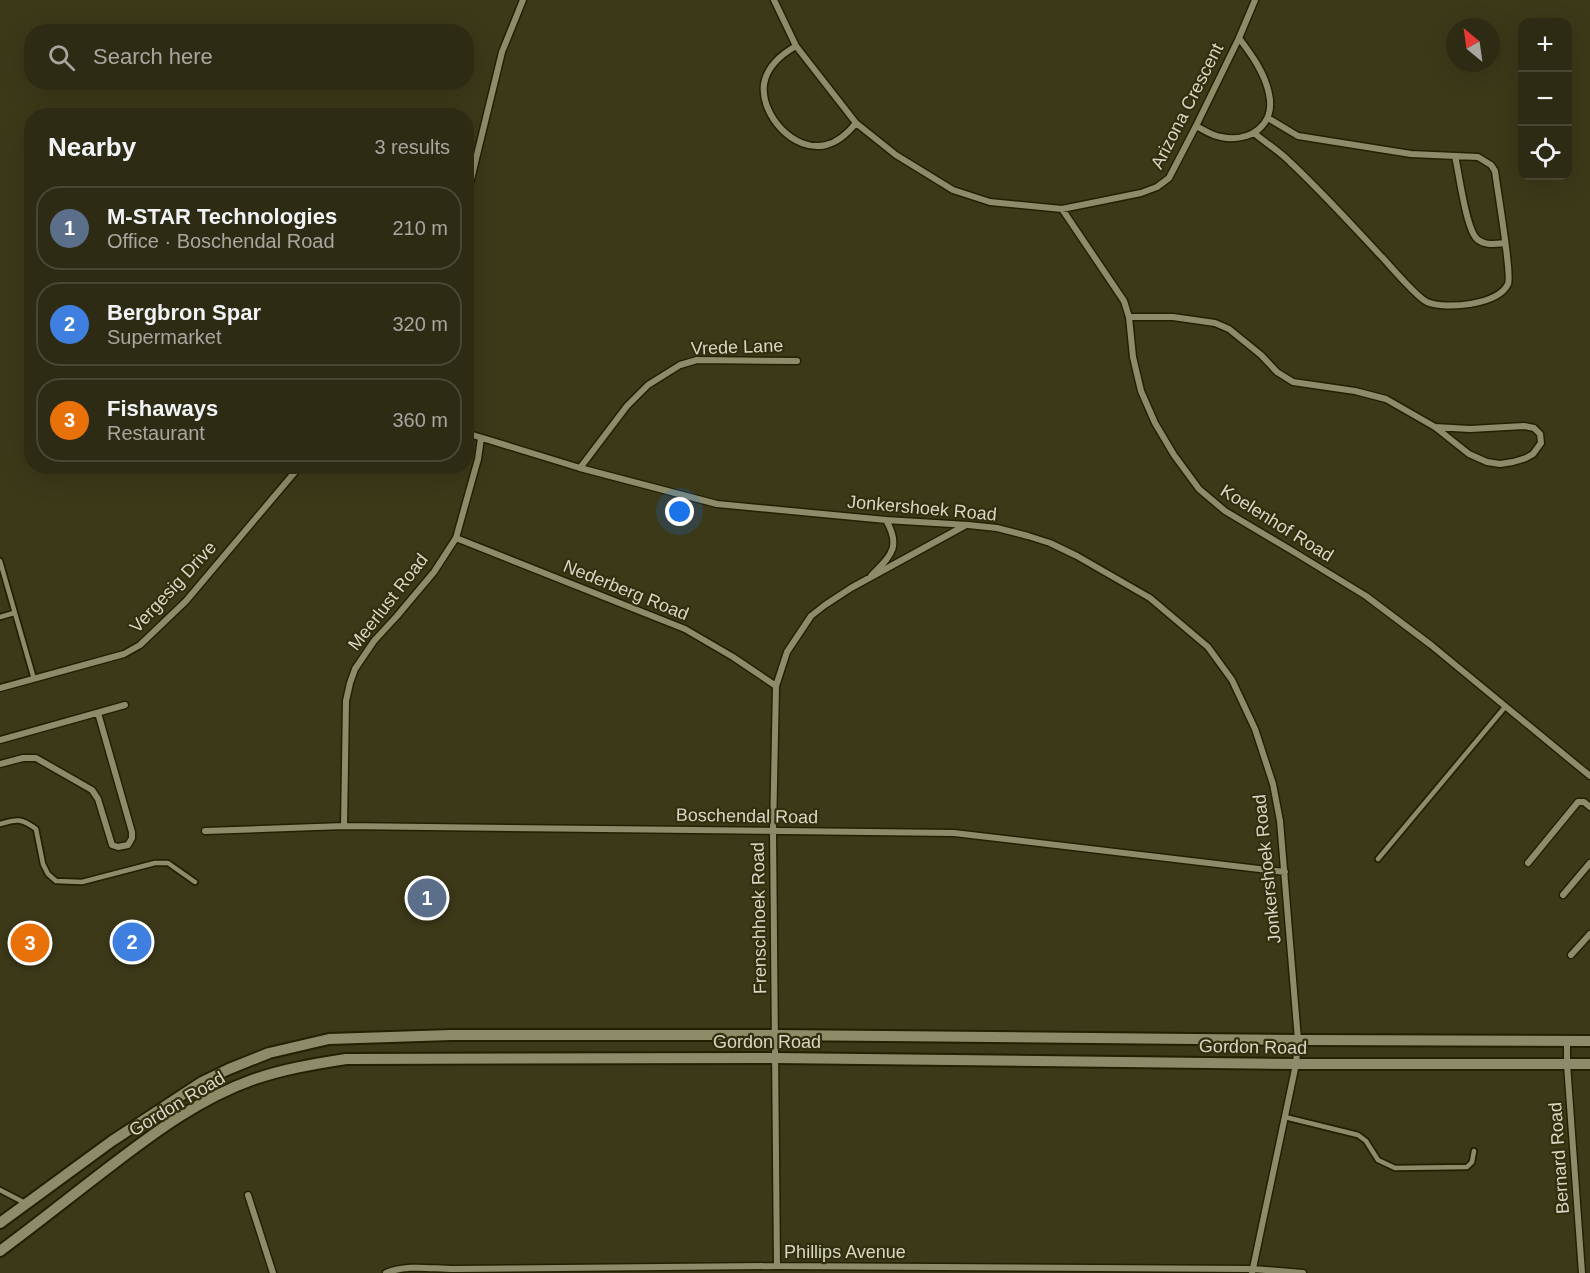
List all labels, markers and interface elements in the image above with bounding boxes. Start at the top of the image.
north arrow [1446,18,1500,72]
map controls [1518,18,1572,180]
button: + [1518,18,1572,72]
search box [24,24,474,90]
street label: Arizona Crescent [1147,40,1227,172]
icon: search [45,41,78,74]
text: Search here [93,44,213,69]
button: − [1518,72,1572,126]
button: locate [1518,126,1572,180]
text: Nearby [48,132,136,162]
text: 3 results [374,136,450,158]
text: M-STAR Technologies [107,204,337,229]
text: 1 [64,217,75,239]
text: 210 m [392,217,448,239]
text: Office · Boschendal Road [107,230,335,252]
text: Bergbron Spar [107,300,261,325]
text: 2 [64,313,75,335]
text: 320 m [392,313,448,335]
text: Supermarket [107,326,222,348]
street label: Vrede Lane [690,335,784,359]
text: Fishaways [107,396,218,421]
text: 3 [64,409,75,431]
text: 360 m [392,409,448,431]
text: Restaurant [107,422,205,444]
street label: Koelenhof Road [1217,480,1337,566]
street label: Jonkershoek Road [846,491,998,525]
your location [665,497,694,526]
street label: Vergesig Drive [126,537,220,637]
street label: Meerlust Road [344,550,432,654]
street label: Nederberg Road [561,556,691,624]
street label: Jonkershoek Road [1249,793,1285,945]
street label: Boschendal Road [676,805,818,827]
street label: Frenschhoek Road [748,842,770,994]
pin: 1 [408,876,446,920]
pin: 3 [10,920,50,966]
pin: 2 [112,920,152,964]
street label: Gordon Road [713,1032,821,1052]
street label: Gordon Road [1199,1036,1307,1058]
street label: Gordon Road [126,1068,228,1140]
street label: Bernard Road [1545,1101,1573,1215]
street label: Phillips Avenue [784,1242,906,1262]

